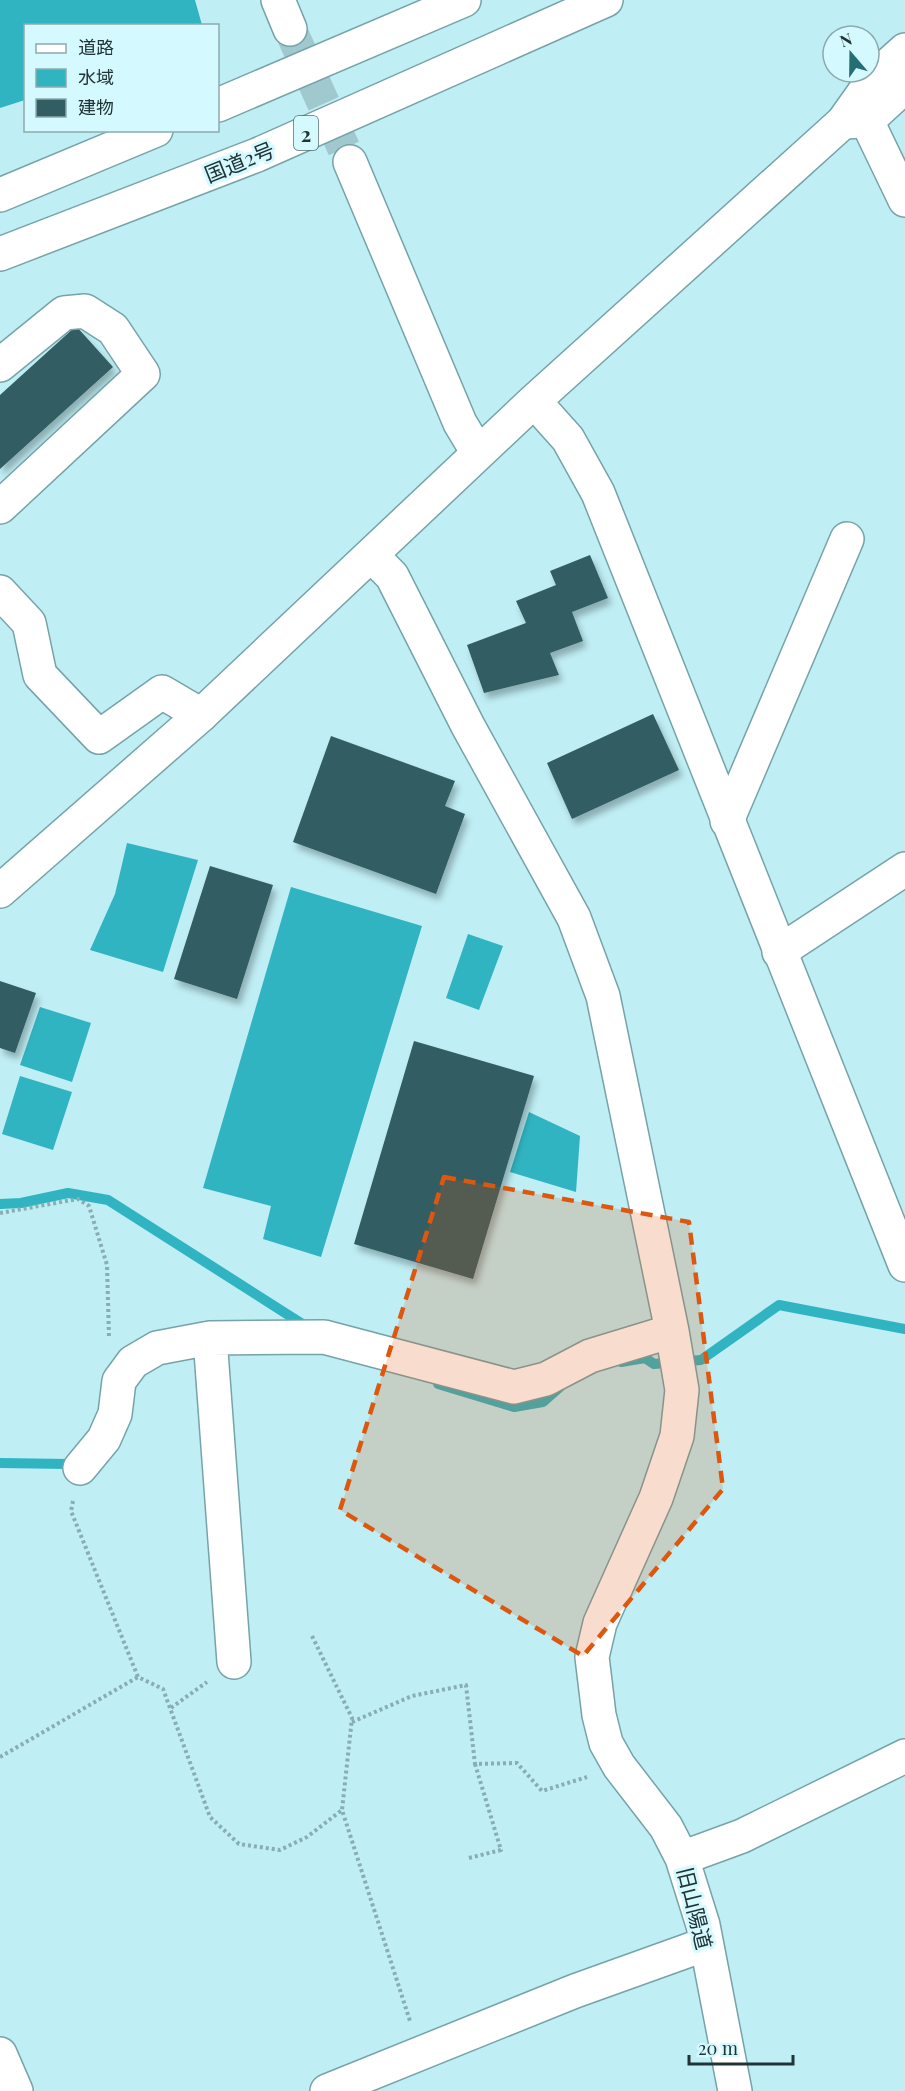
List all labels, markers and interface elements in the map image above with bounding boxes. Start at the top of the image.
legend [24,24,219,132]
north arrow [821,24,881,84]
text: N [837,27,855,51]
text: 道路 [78,35,114,59]
text: 水域 [78,65,114,89]
text: 建物 [78,95,114,119]
road number: 2 [294,116,318,150]
street label: 国道2号 [200,134,278,188]
street label: 旧山陽道 [672,1864,720,1952]
scale bar [689,2028,792,2066]
text: 20 m [698,2036,738,2060]

